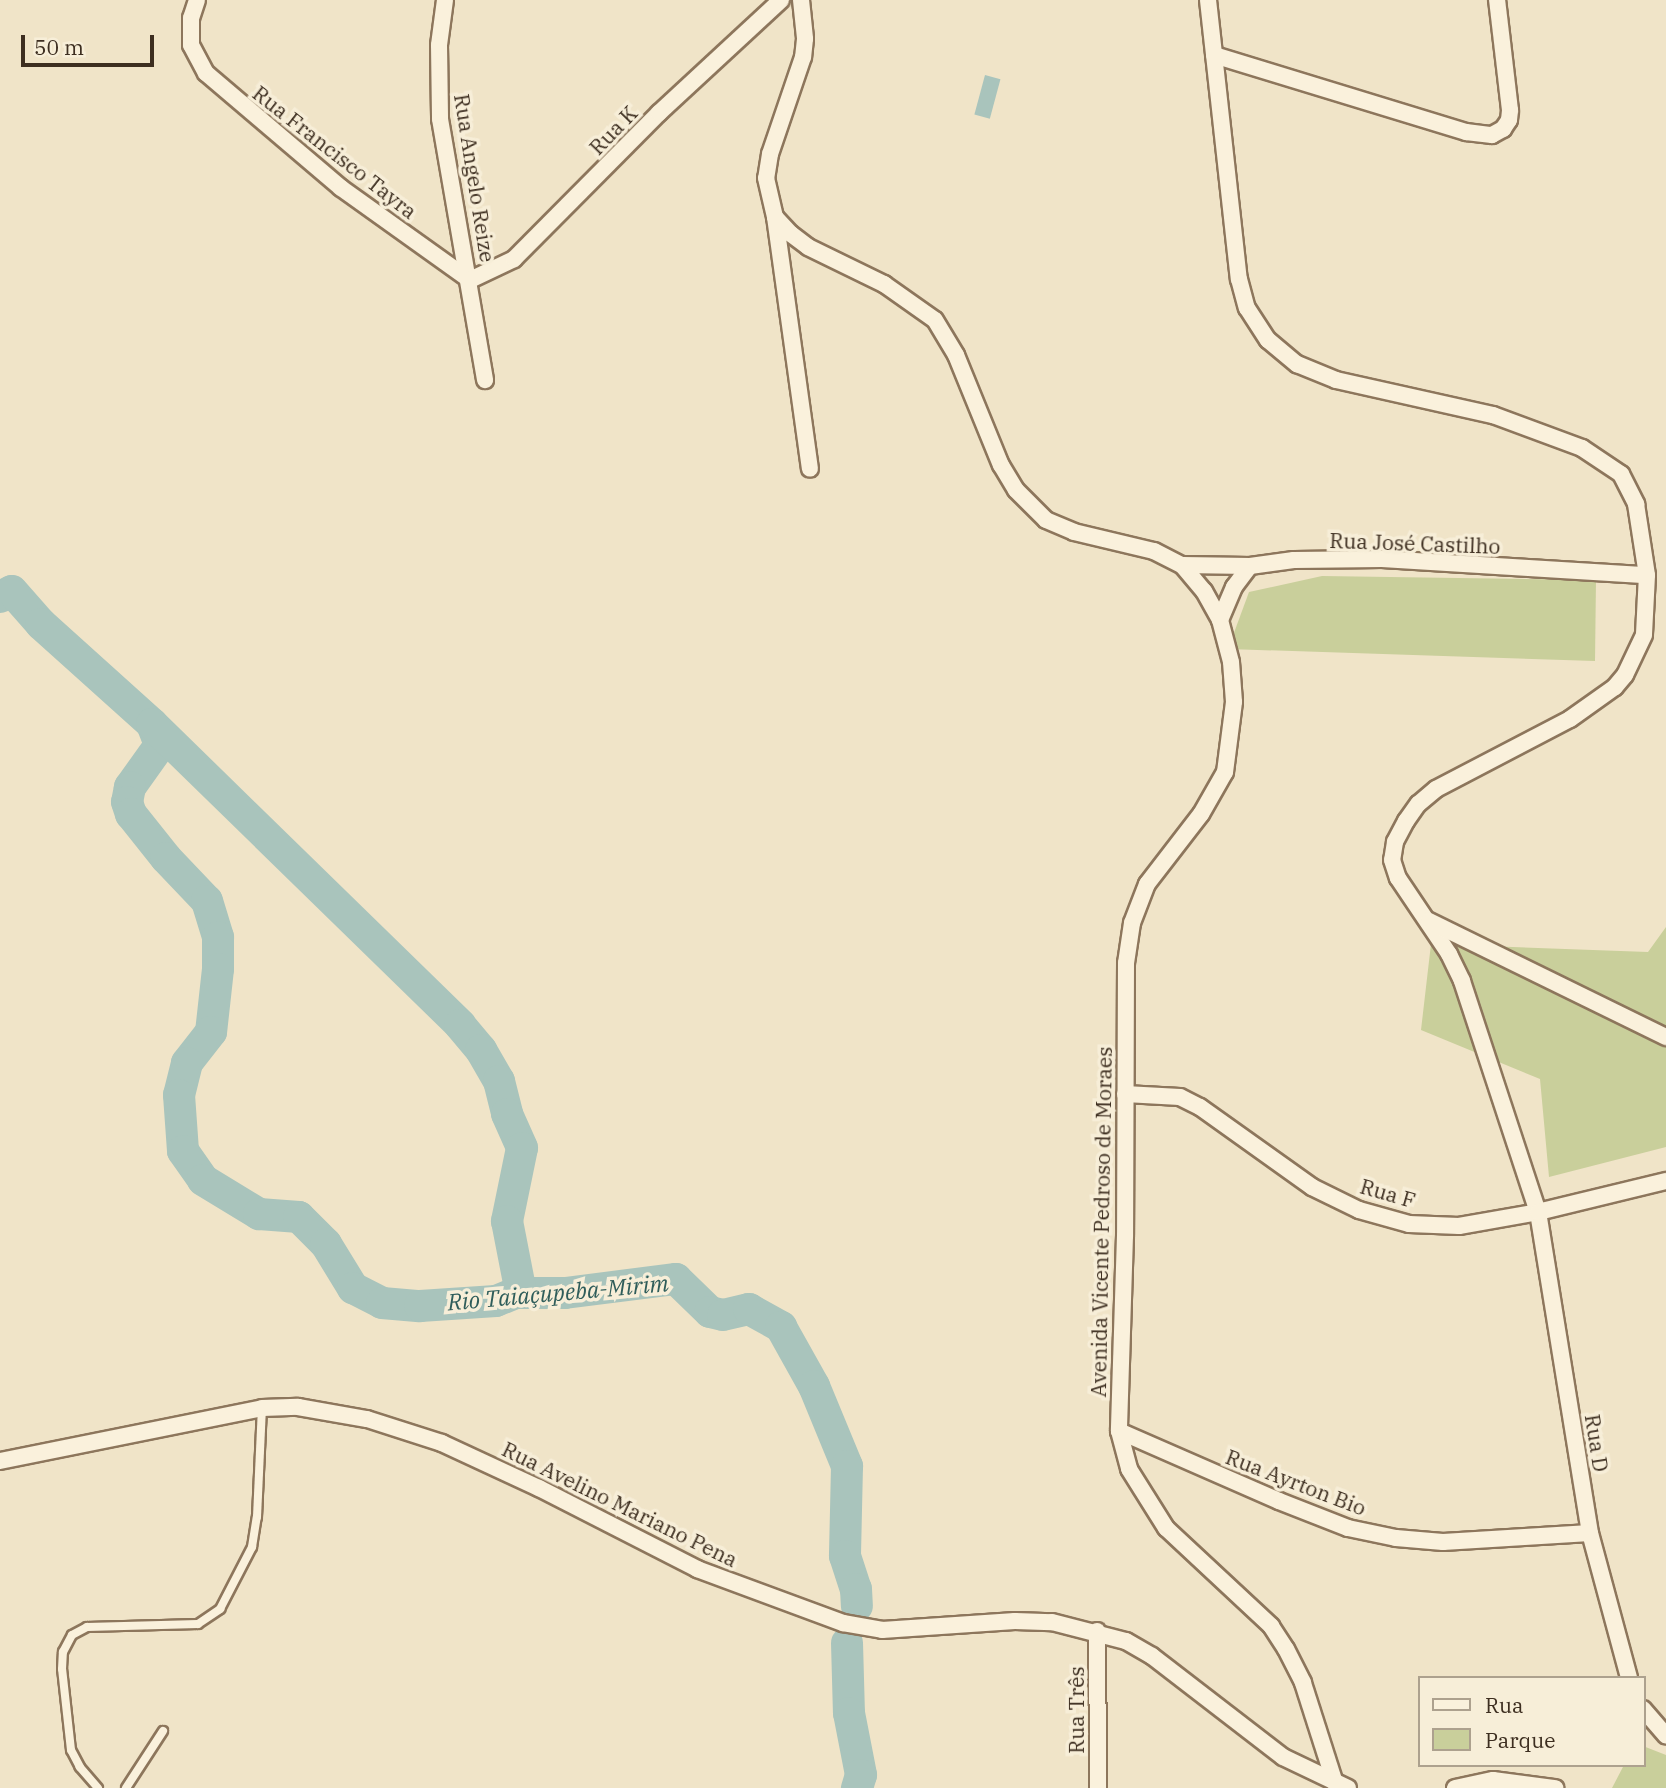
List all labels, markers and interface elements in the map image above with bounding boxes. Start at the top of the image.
scale bar [24,21,158,65]
text: 50 m [34,33,84,61]
street label: Rua Francisco Tayra [248,80,422,224]
street label: Rua Angelo Reize [449,92,501,264]
street label: Rua K [584,100,642,160]
street label: Rua José Castilho [1329,527,1501,559]
street label: Avenida Vicente Pedroso de Moraes [1085,1046,1117,1398]
street label: Rua F [1357,1173,1419,1213]
water label: Rio Taiaçupeba-Mirim [446,1269,670,1315]
street label: Rua D [1580,1412,1614,1474]
street label: Rua Avelino Mariano Pena [498,1436,742,1572]
street label: Rua Ayrton Bio [1222,1444,1370,1520]
street label: Rua Três [1063,1666,1089,1754]
legend [1418,1676,1645,1767]
text: Rua [1485,1691,1523,1719]
text: Parque [1485,1726,1555,1754]

